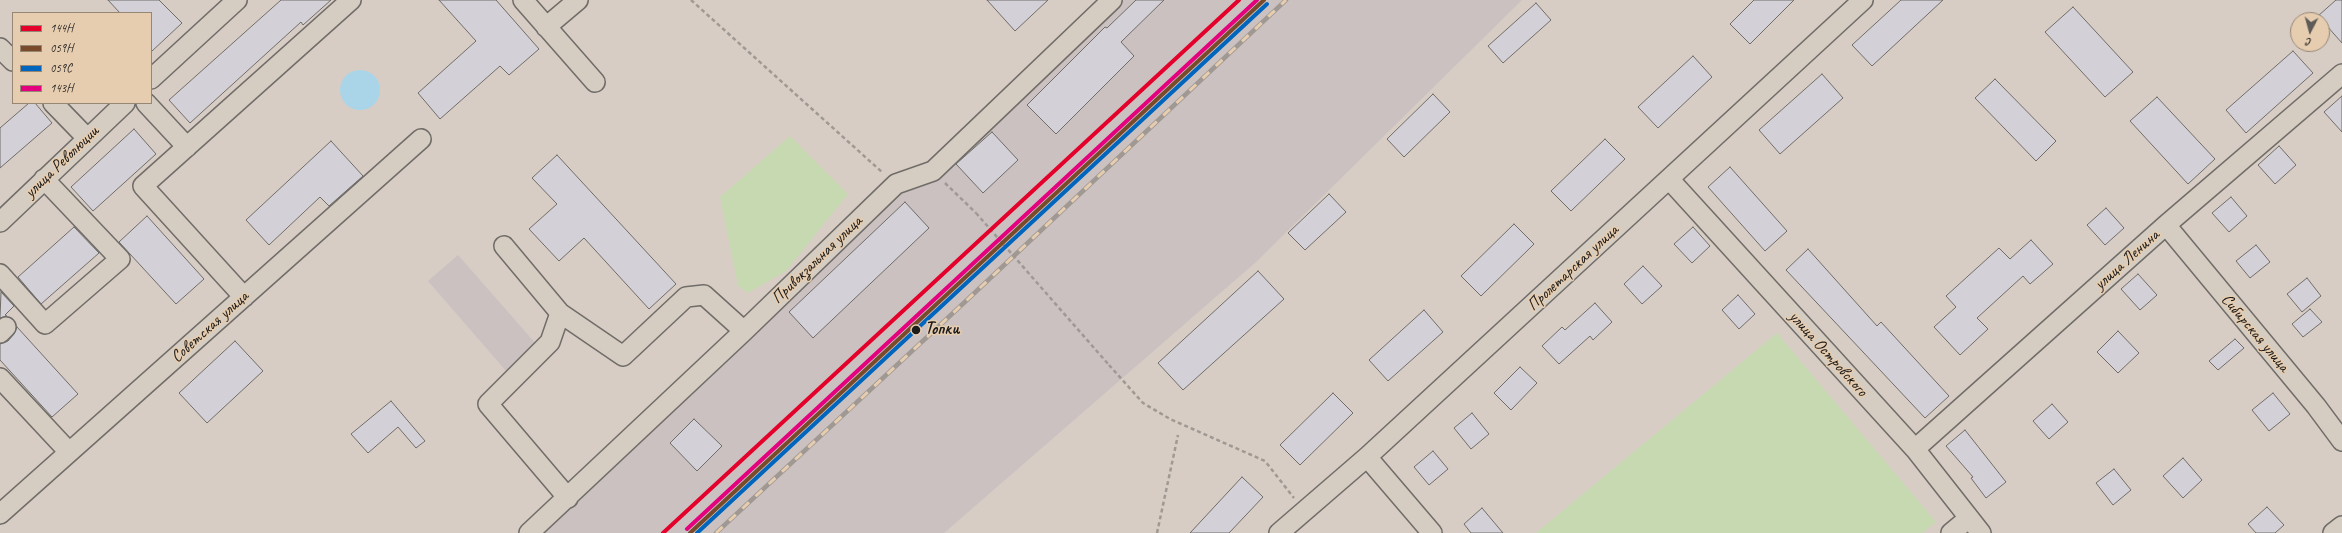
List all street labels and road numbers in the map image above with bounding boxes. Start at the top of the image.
street label: улица Революции [20,121,104,203]
street label: Привокзальная улица [767,212,867,308]
street label: Пролетарская улица [1523,220,1623,316]
street label: улица Ленина [2090,225,2164,295]
street label: Советская улица [167,287,253,367]
street label: Сибирская улица [2216,290,2294,376]
street label: улица Островского [1784,307,1872,401]

